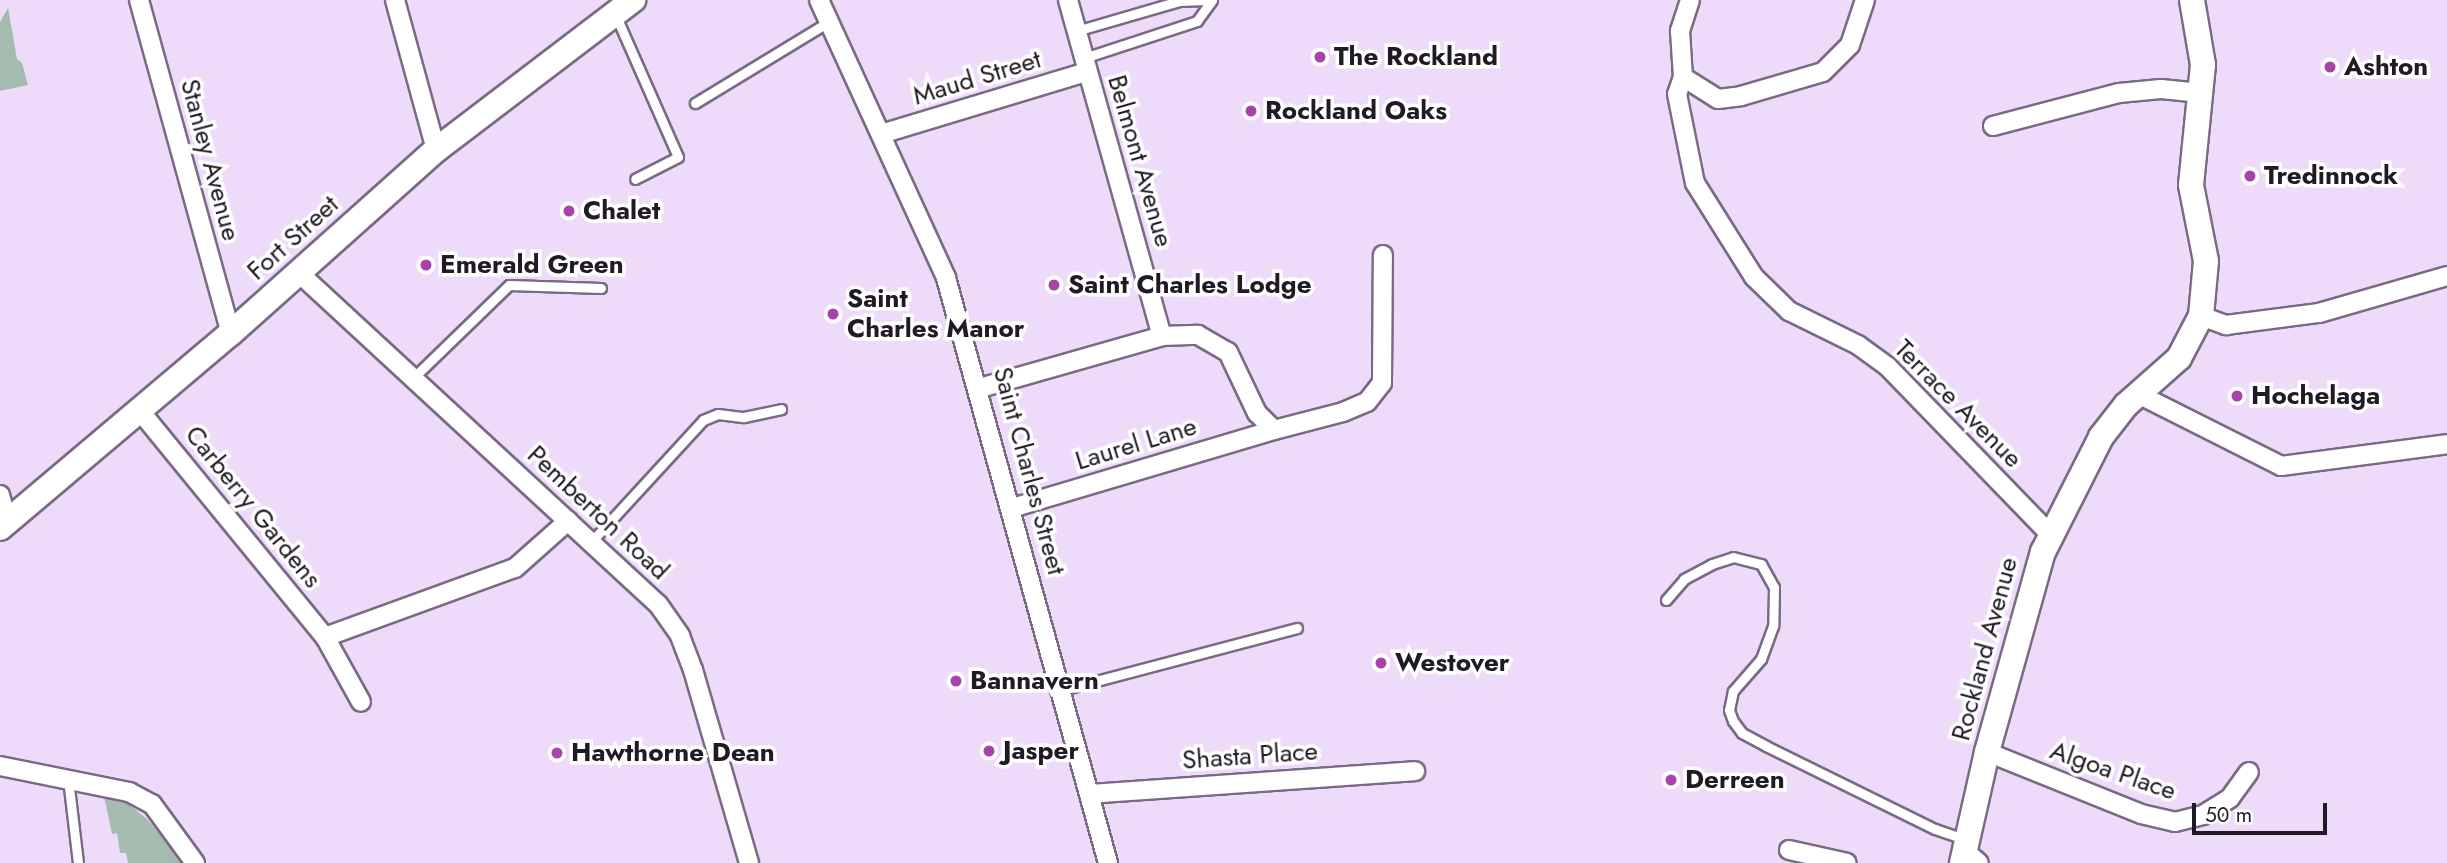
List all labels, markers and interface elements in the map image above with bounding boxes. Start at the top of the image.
place label: The Rockland [1334,41,1498,73]
street label: Maud Street [909,44,1045,112]
marker: The Rockland [1312,49,1328,65]
place label: Ashton [2344,51,2428,83]
marker: Ashton [2322,59,2338,75]
street label: Belmont Avenue [1101,72,1179,250]
street label: Stanley Avenue [173,76,247,244]
place label: Rockland Oaks [1265,95,1447,127]
marker: Rockland Oaks [1243,103,1259,119]
place label: Tredinnock [2264,160,2398,192]
marker: Tredinnock [2242,168,2258,184]
street label: Fort Street [241,189,345,287]
place label: Chalet [583,195,660,227]
marker: Chalet [561,203,577,219]
place label: Emerald Green [440,249,624,281]
marker: Emerald Green [418,257,434,273]
place label: Saint Charles Lodge [1068,269,1312,301]
marker: Saint Charles Lodge [1046,277,1062,293]
place label: Saint Charles Manor [847,283,1024,344]
marker: Saint Charles Manor [825,306,841,322]
street label: Terrace Avenue [1888,334,2028,474]
street label: Saint Charles Street [986,364,1072,578]
place label: Hochelaga [2251,380,2380,412]
marker: Hochelaga [2229,388,2245,404]
street label: Laurel Lane [1072,411,1200,477]
street label: Carberry Gardens [178,420,328,594]
street label: Pemberton Road [521,439,675,587]
street label: Rockland Avenue [1946,554,2024,744]
place label: Westover [1395,647,1509,679]
marker: Westover [1373,655,1389,671]
place label: Bannavern [970,665,1099,697]
marker: Bannavern [948,673,964,689]
place label: Jasper [1003,735,1079,767]
street label: Algoa Place [2046,735,2180,807]
street label: Shasta Place [1181,736,1319,776]
place label: Hawthorne Dean [571,737,775,769]
marker: Jasper [981,743,997,759]
marker: Hawthorne Dean [549,745,565,761]
place label: Derreen [1685,764,1785,796]
marker: Derreen [1663,772,1679,788]
scale bar [2195,790,2330,834]
text: 50 m [2205,800,2252,830]

